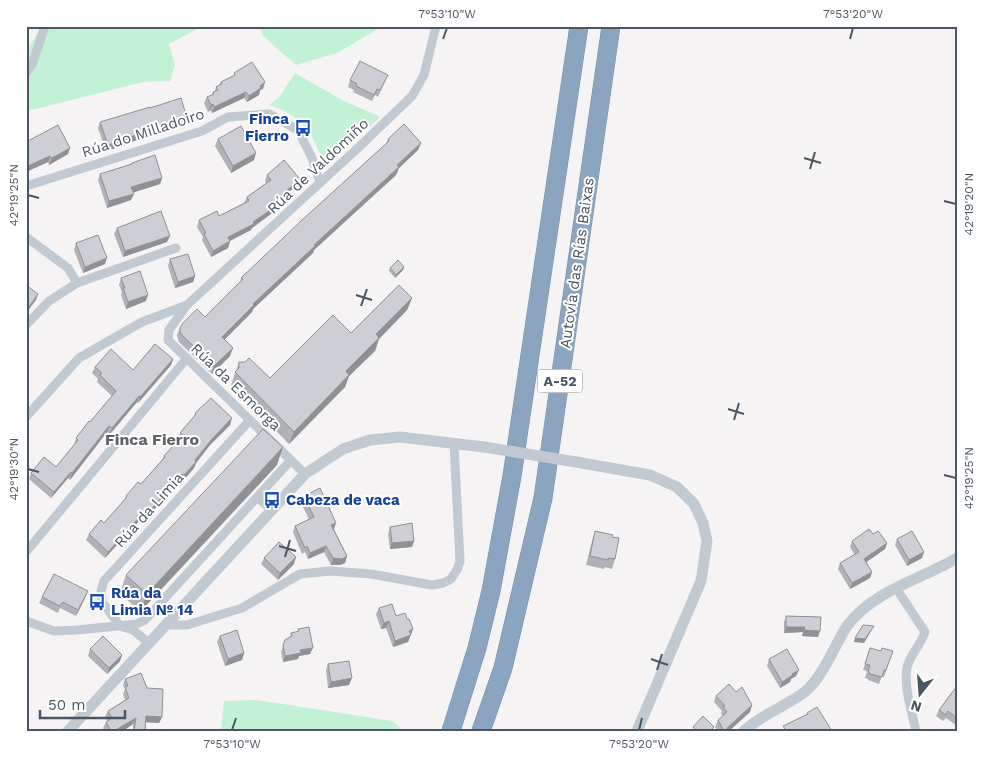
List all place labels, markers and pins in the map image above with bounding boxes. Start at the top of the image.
place label: Finca Fierro [245,110,289,145]
bus stop icon: Finca Fierro [293,118,313,138]
bus stop icon: Cabeza de vaca [262,490,282,510]
place label: Cabeza de vaca [286,491,400,509]
place label: Rúa da Limia Nº 14 [111,584,194,619]
bus stop icon: Rúa da Limia Nº 14 [87,592,107,612]

